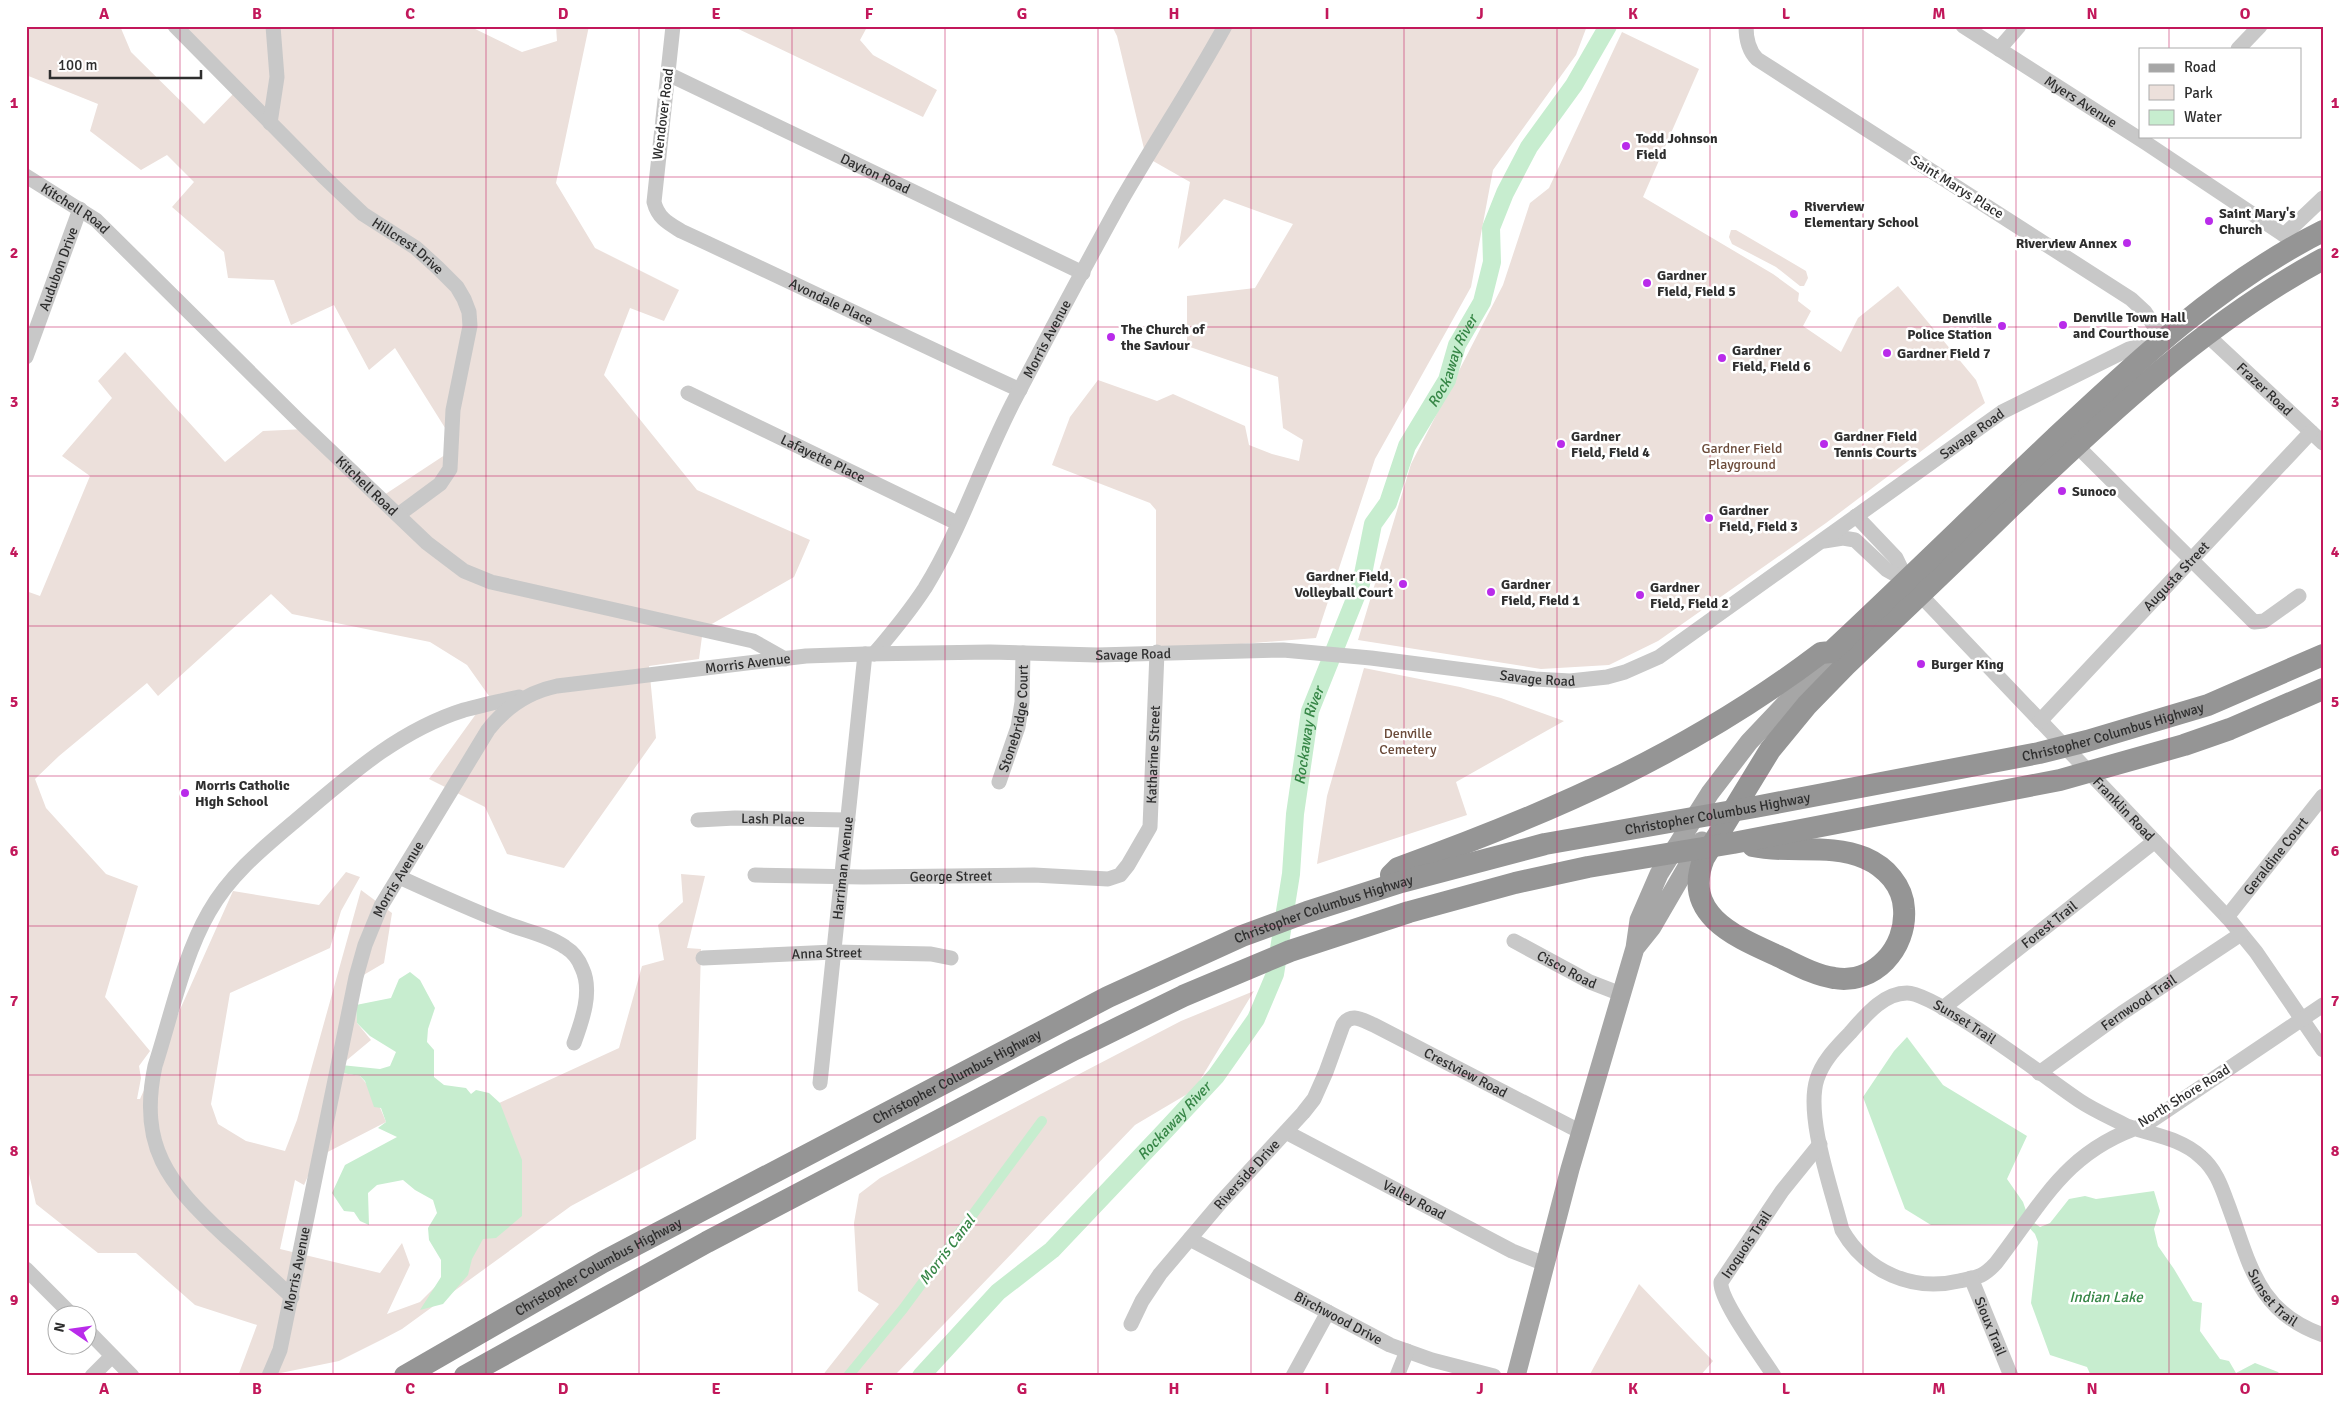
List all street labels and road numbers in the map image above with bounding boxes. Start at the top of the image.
street label: Wendover Road [649,67,677,161]
street label: Myers Avenue [2041,72,2120,131]
street label: Dayton Road [838,149,913,197]
street label: Saint Marys Place [1907,152,2007,222]
street label: Kitchell Road [38,179,113,237]
street label: Hillcrest Drive [369,214,448,278]
street label: Audubon Drive [35,224,81,313]
street label: Avondale Place [787,274,876,329]
street label: Morris Avenue [1019,297,1074,381]
street label: Frazer Road [2233,359,2296,419]
street label: Savage Road [1936,405,2007,462]
street label: Lafayette Place [778,431,868,486]
street label: Kitchell Road [332,452,401,519]
street label: Augusta Street [2140,538,2213,614]
street label: Savage Road [1095,645,1171,664]
street label: Morris Avenue [704,649,791,677]
street label: Stonebridge Court [995,664,1031,774]
street label: Savage Road [1499,666,1576,690]
street label: Christopher Columbus Highway [2020,698,2206,765]
street label: Katharine Street [1142,705,1163,804]
street label: Franklin Road [2089,773,2158,844]
street label: Christopher Columbus Highway [1623,788,1812,838]
street label: Lash Place [741,810,805,828]
street label: Geraldine Court [2239,813,2312,898]
street label: Harriman Avenue [829,816,856,921]
street label: Morris Avenue [369,838,427,920]
street label: George Street [910,867,992,885]
street label: Christopher Columbus Highway [1231,871,1415,947]
street label: Forest Trail [2018,897,2080,952]
street label: Anna Street [791,943,862,962]
street label: Cisco Road [1534,947,1599,992]
street label: Fernwood Trail [2097,971,2180,1034]
street label: Sunset Trail [1931,996,1999,1048]
street label: Christopher Columbus Highway [870,1025,1044,1128]
street label: Crestview Road [1421,1044,1510,1101]
street label: North Shore Road [2135,1061,2233,1131]
street label: Riverside Drive [1210,1136,1283,1213]
street label: Valley Road [1380,1176,1449,1223]
street label: Iroquois Trail [1717,1207,1775,1282]
street label: Christopher Columbus Highway [512,1214,685,1320]
street label: Morris Avenue [280,1225,313,1313]
street label: Sunset Trail [2244,1266,2301,1330]
street label: Birchwood Drive [1291,1287,1386,1348]
street label: Sioux Trail [1971,1294,2010,1358]

